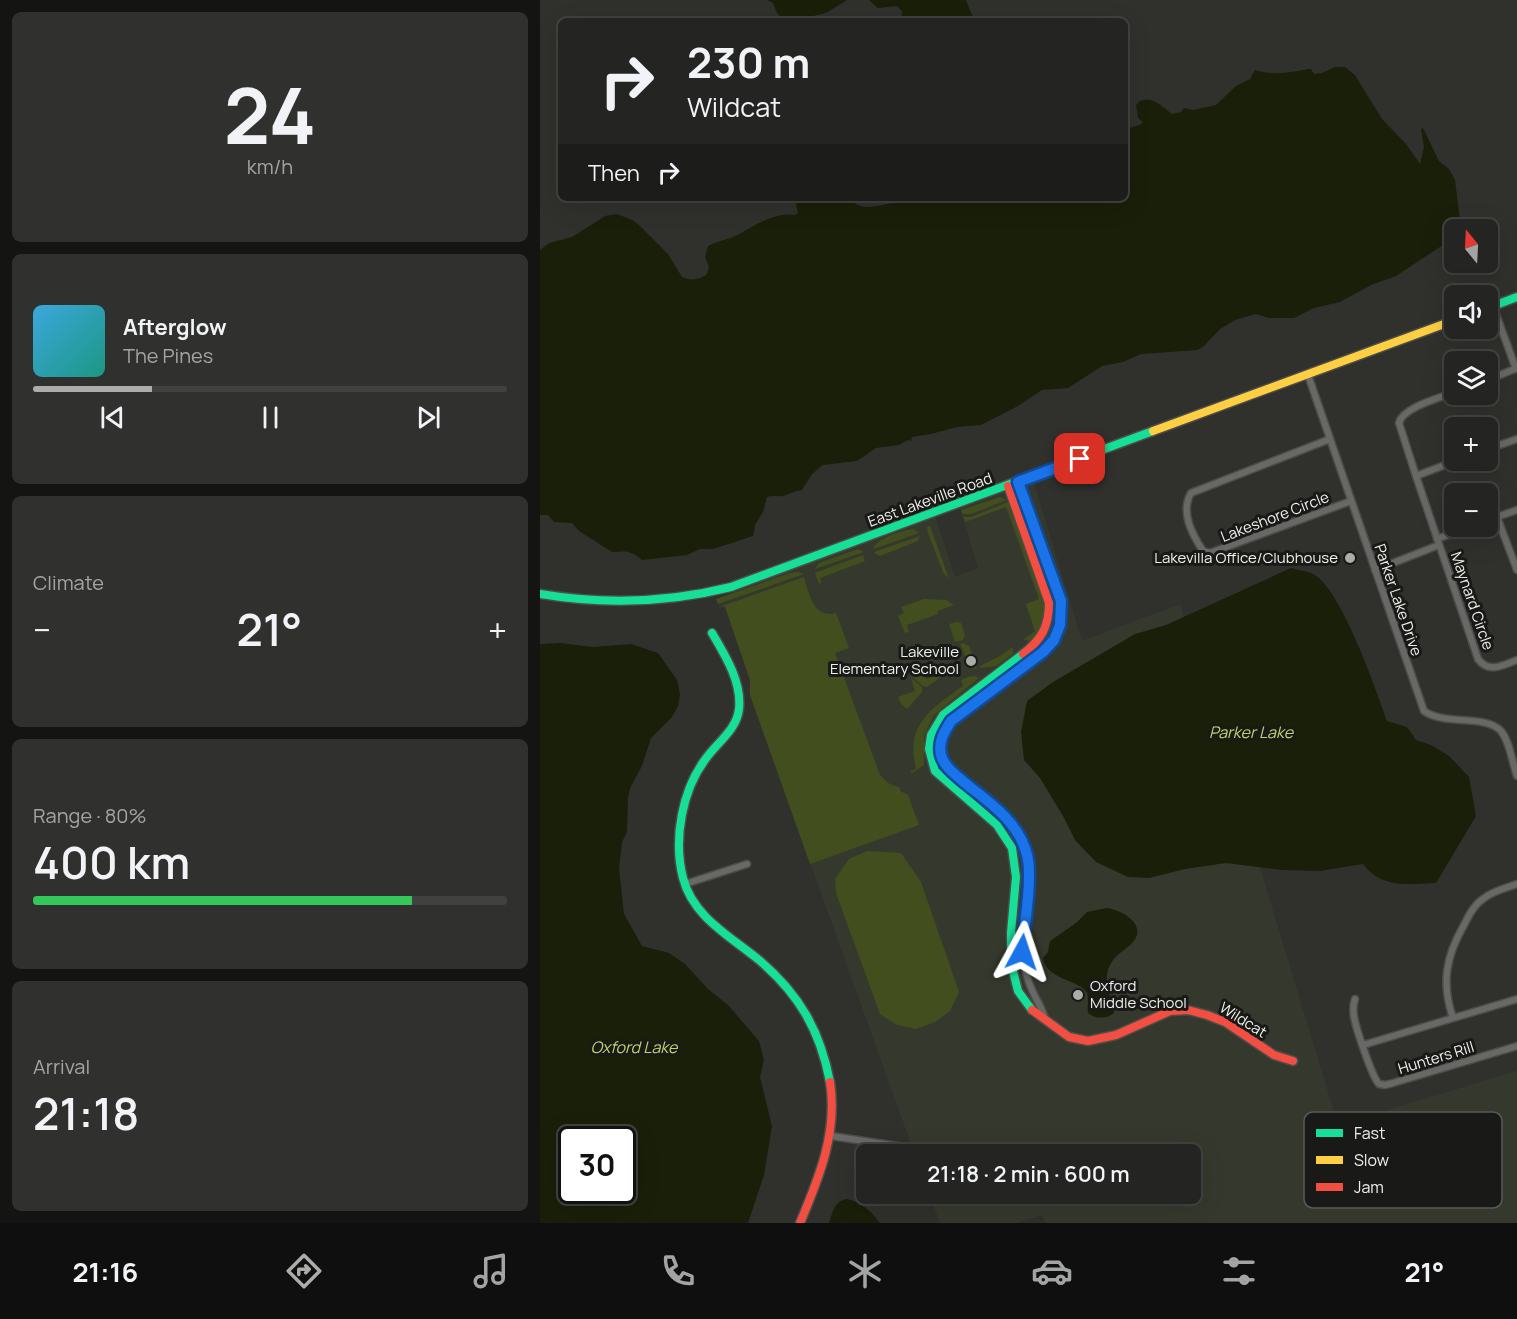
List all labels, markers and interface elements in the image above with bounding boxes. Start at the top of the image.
text: 230 m [687,33,810,91]
icon: right [588,42,666,120]
text: 24 [224,61,316,167]
text: Wildcat [687,88,781,125]
text: km/h [247,153,293,180]
icon: right [652,156,685,189]
text: Then [588,158,640,188]
north arrow [1444,219,1498,273]
map controls [1444,219,1498,537]
button: sound [1444,285,1498,339]
text: Afterglow [123,312,227,342]
text: The Pines [123,342,213,369]
button: layers [1444,351,1498,405]
icon: previous [96,401,129,434]
icon: pause [254,401,287,434]
icon: next [412,401,445,434]
button: + [1444,417,1498,471]
pin [1054,433,1105,484]
icon: arrive [1063,442,1096,475]
street label: East Lakeville Road [865,467,995,532]
button: − [1444,483,1498,537]
street label: Lakeshore Circle [1218,486,1332,547]
street label: Parker Lake Drive [1369,541,1428,659]
place label: Lakevilla Office/Clubhouse [1154,547,1338,568]
street label: Maynard Circle [1446,549,1499,653]
marker: Lakevilla Office/Clubhouse [1343,551,1357,565]
text: Climate [33,569,104,596]
text: 21° [237,598,302,660]
text: − [33,607,51,652]
text: + [488,607,507,652]
place label: Lakeville Elementary School [830,641,959,679]
marker: Lakeville Elementary School [964,654,978,668]
water label: Parker Lake [1209,721,1295,743]
text: Range · 80% [33,802,147,829]
text: 400 km [33,831,190,893]
position arrow [990,920,1054,984]
place label: Oxford Middle School [1090,975,1187,1013]
marker: Oxford Middle School [1071,988,1085,1002]
street label: Wildcat [1216,997,1271,1042]
water label: Oxford Lake [591,1036,679,1058]
street label: Hunters Rill [1395,1036,1476,1079]
text: Arrival [33,1053,90,1080]
text: 21:18 [33,1082,139,1144]
legend [1304,1112,1502,1208]
text: Fast [1354,1122,1385,1144]
speed limit sign: 30 [558,1126,636,1204]
text: Slow [1354,1149,1389,1171]
text: 21:18 · 2 min · 600 m [927,1159,1130,1189]
text: Jam [1354,1176,1384,1198]
icon: directions [283,1250,325,1292]
icon: music [470,1250,512,1292]
icon: phone [657,1250,699,1292]
icon: climate [844,1250,886,1292]
icon: car [1031,1250,1073,1292]
icon: filters [1218,1250,1260,1292]
text: 21:16 [72,1253,138,1290]
text: 21° [1404,1253,1445,1290]

